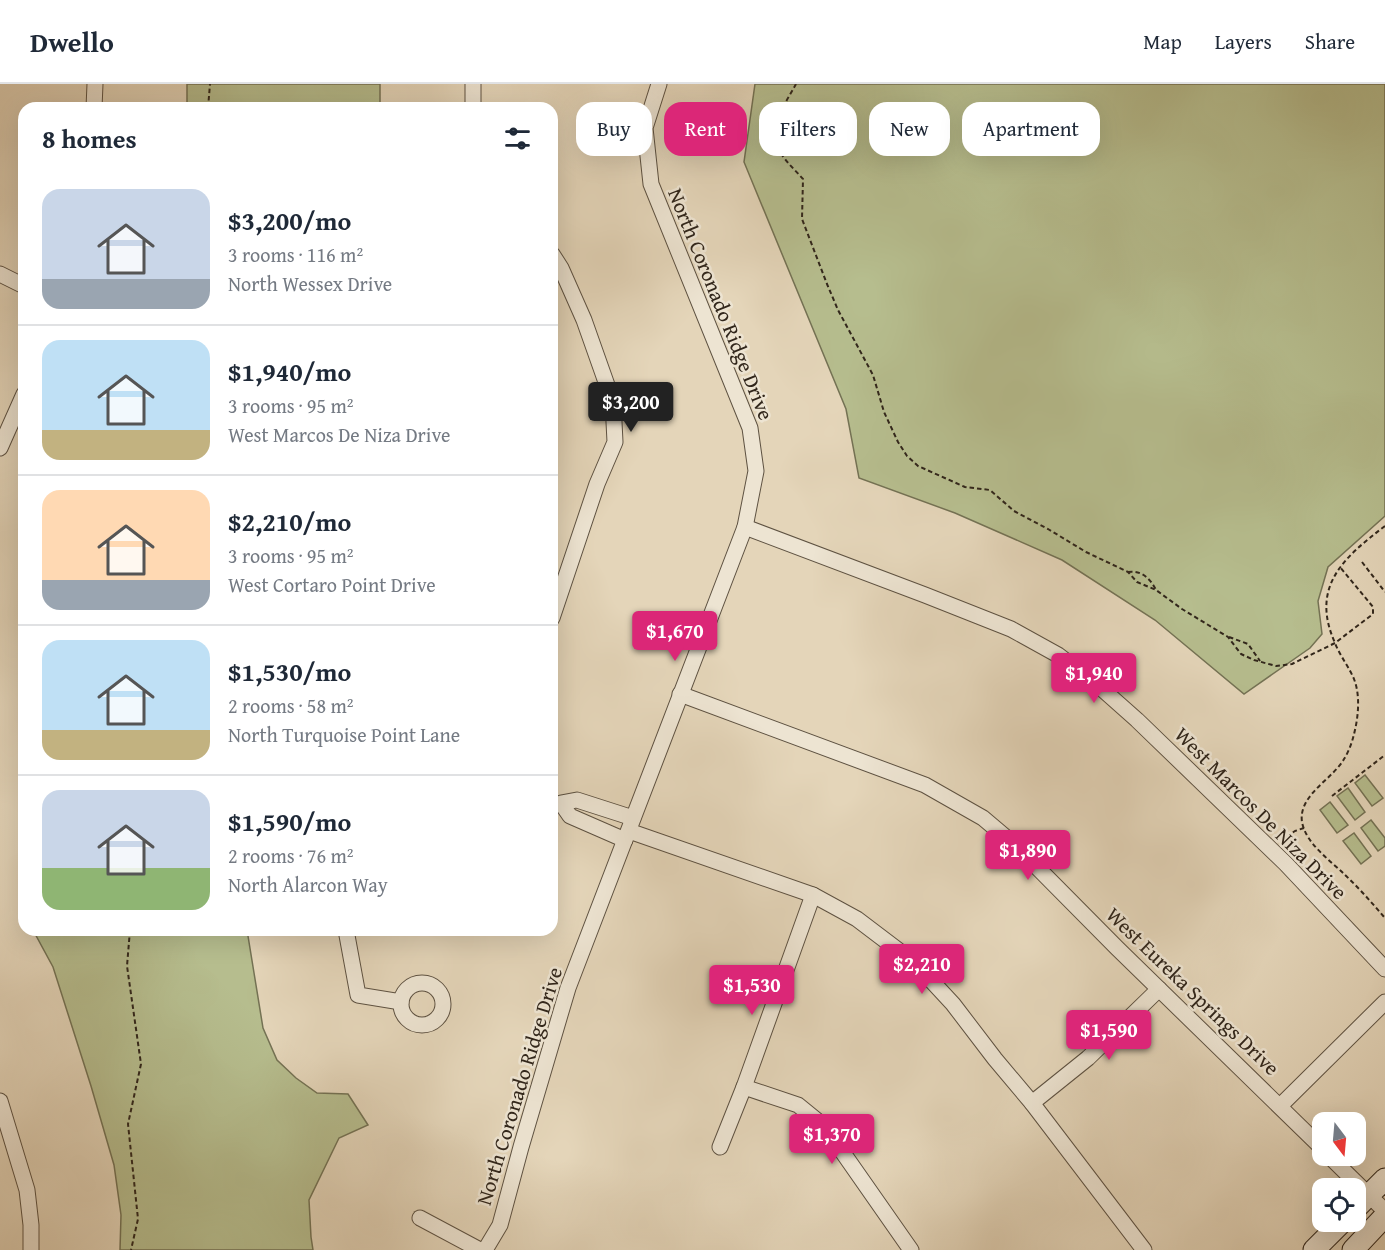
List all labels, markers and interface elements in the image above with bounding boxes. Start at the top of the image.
text: Dwello [30,21,114,62]
text: Map [1143,26,1182,57]
text: Layers [1215,26,1272,57]
text: Share [1305,26,1355,57]
chip: Buy [576,102,652,156]
chip: Rent [664,102,747,156]
chip: Filters [759,102,857,156]
chip: New [869,102,950,156]
chip: Apartment [962,102,1100,156]
text: 8 homes [42,119,137,158]
icon: filters [501,122,534,155]
street label: North Coronado Ridge Drive [660,183,782,425]
text: $3,200/mo [228,201,351,240]
icon: home [90,213,162,285]
text: 3 rooms · 116 m² [228,240,363,269]
text: North Wessex Drive [228,269,392,298]
text: $1,940/mo [228,352,351,391]
icon: home [90,364,162,436]
pin: $3,200 [582,382,680,433]
text: $3,200 [602,387,660,416]
text: 3 rooms · 95 m² [228,391,354,420]
text: West Marcos De Niza Drive [228,420,450,449]
text: $2,210/mo [228,502,351,541]
icon: home [90,514,162,586]
text: 3 rooms · 95 m² [228,541,354,570]
text: West Cortaro Point Drive [228,570,436,599]
pin: $1,670 [626,611,724,662]
text: $1,670 [646,616,704,645]
text: $1,530/mo [228,652,351,691]
pin: $1,940 [1045,653,1143,704]
text: $1,940 [1065,658,1123,687]
icon: home [90,664,162,736]
text: 2 rooms · 58 m² [228,691,354,720]
text: North Turquoise Point Lane [228,720,460,749]
street label: West Marcos De Niza Drive [1168,720,1355,907]
text: $1,590/mo [228,802,351,841]
icon: home [90,814,162,886]
pin: $1,890 [979,830,1077,881]
text: $1,890 [999,835,1057,864]
text: 2 rooms · 76 m² [228,841,354,870]
text: North Alarcon Way [228,870,388,899]
street label: West Eureka Springs Drive [1099,900,1287,1083]
pin: $2,210 [873,944,971,995]
text: $2,210 [893,949,951,978]
street label: North Coronado Ridge Drive [468,963,570,1209]
pin: $1,530 [703,965,801,1016]
text: $1,530 [723,970,781,999]
pin: $1,590 [1060,1010,1158,1061]
text: $1,590 [1080,1015,1138,1044]
north arrow [1312,1112,1366,1166]
map controls [1312,1112,1366,1232]
pin: $1,370 [783,1114,881,1165]
text: $1,370 [803,1119,861,1148]
button: locate [1312,1178,1366,1232]

